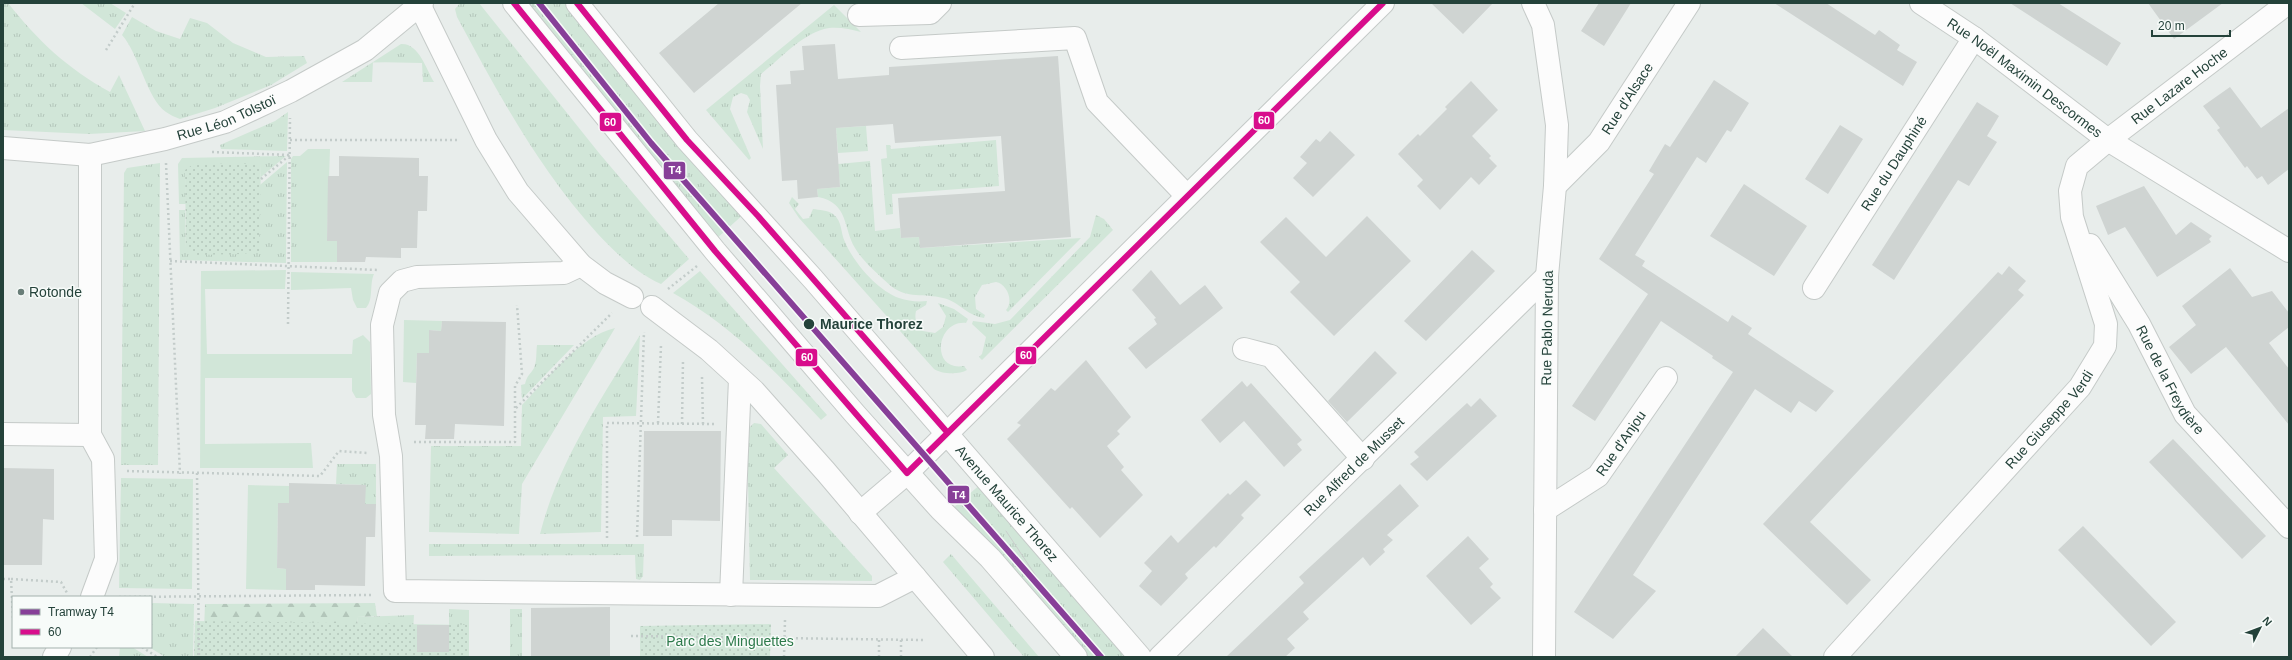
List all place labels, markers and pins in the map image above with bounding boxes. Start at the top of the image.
place label: Rotonde [29,284,82,300]
marker: Rotonde [16,287,26,297]
place label: Maurice Thorez [820,316,923,332]
marker: Maurice Thorez [802,317,816,331]

